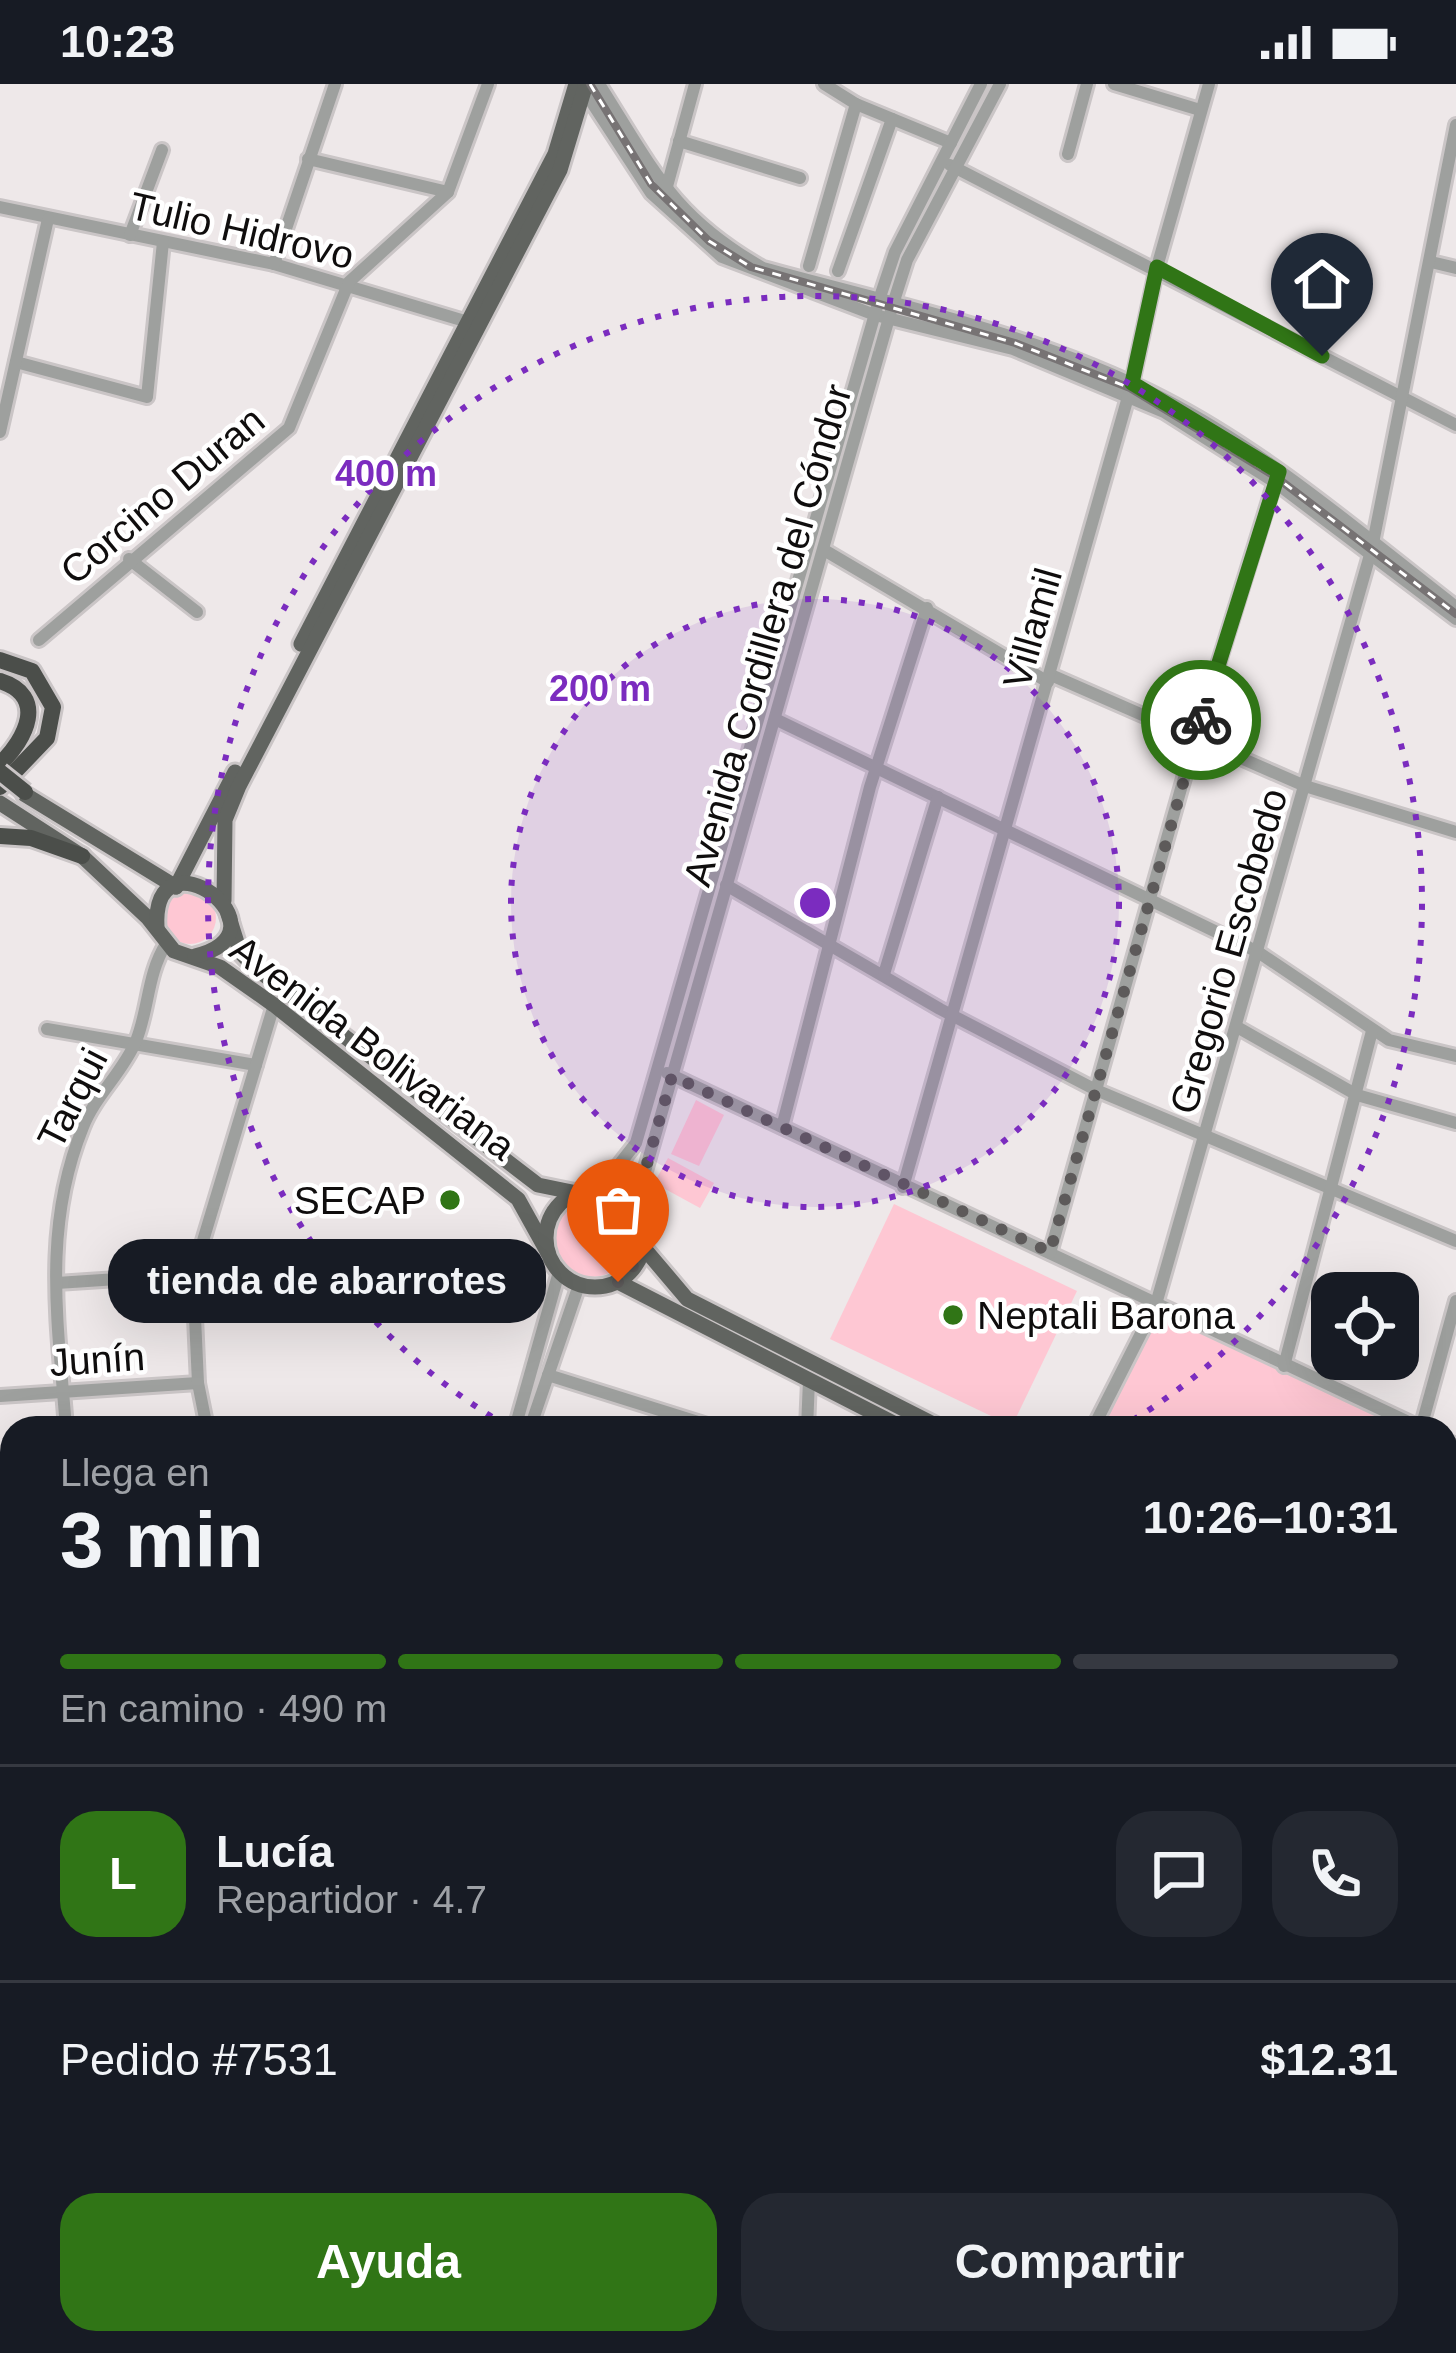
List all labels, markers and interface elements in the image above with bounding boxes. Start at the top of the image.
text: 10:23 [60,16,175,67]
street label: Tulio Hidrovo [126,184,358,277]
pin [1271,233,1373,356]
icon: home [1289,251,1355,317]
street label: Avenida Cordillera del Cóndor [675,379,860,891]
street label: Corcino Duran [52,398,272,593]
text: 400 m [335,453,437,494]
street label: Villamil [995,563,1070,693]
courier [1141,660,1261,780]
text: 200 m [549,668,651,709]
icon: bike [1168,687,1234,753]
street label: Gregorio Escobedo [1161,784,1295,1119]
centre of rings [794,882,836,924]
street label: Avenida Bolivariana [222,927,523,1168]
street label: Tarqui [29,1041,116,1155]
pin [567,1159,669,1282]
icon: bag [585,1177,651,1243]
place label: SECAP [294,1179,426,1222]
marker: SECAP [437,1187,463,1213]
callout: tienda de abarrotes [108,1240,546,1324]
text: tienda de abarrotes [147,1259,507,1302]
map controls [1311,1272,1419,1380]
button: locate [1311,1272,1419,1380]
place label: Neptali Barona [977,1294,1235,1337]
marker: Neptali Barona [940,1302,966,1328]
street label: Junín [48,1335,146,1384]
text: Llega en [60,1451,210,1494]
text: 10:26–10:31 [1143,1492,1398,1543]
text: 3 min [60,1496,264,1584]
text: En camino · 490 m [60,1687,387,1730]
button: chat [1116,1811,1242,1937]
button: phone [1272,1811,1398,1937]
text: Lucía [216,1826,334,1877]
text: L [109,1848,137,1899]
text: Repartidor · 4.7 [216,1878,487,1921]
text: Pedido #7531 [60,2034,338,2085]
text: $12.31 [1260,2034,1398,2085]
button: Ayuda [60,2193,717,2331]
button: Compartir [741,2193,1398,2331]

